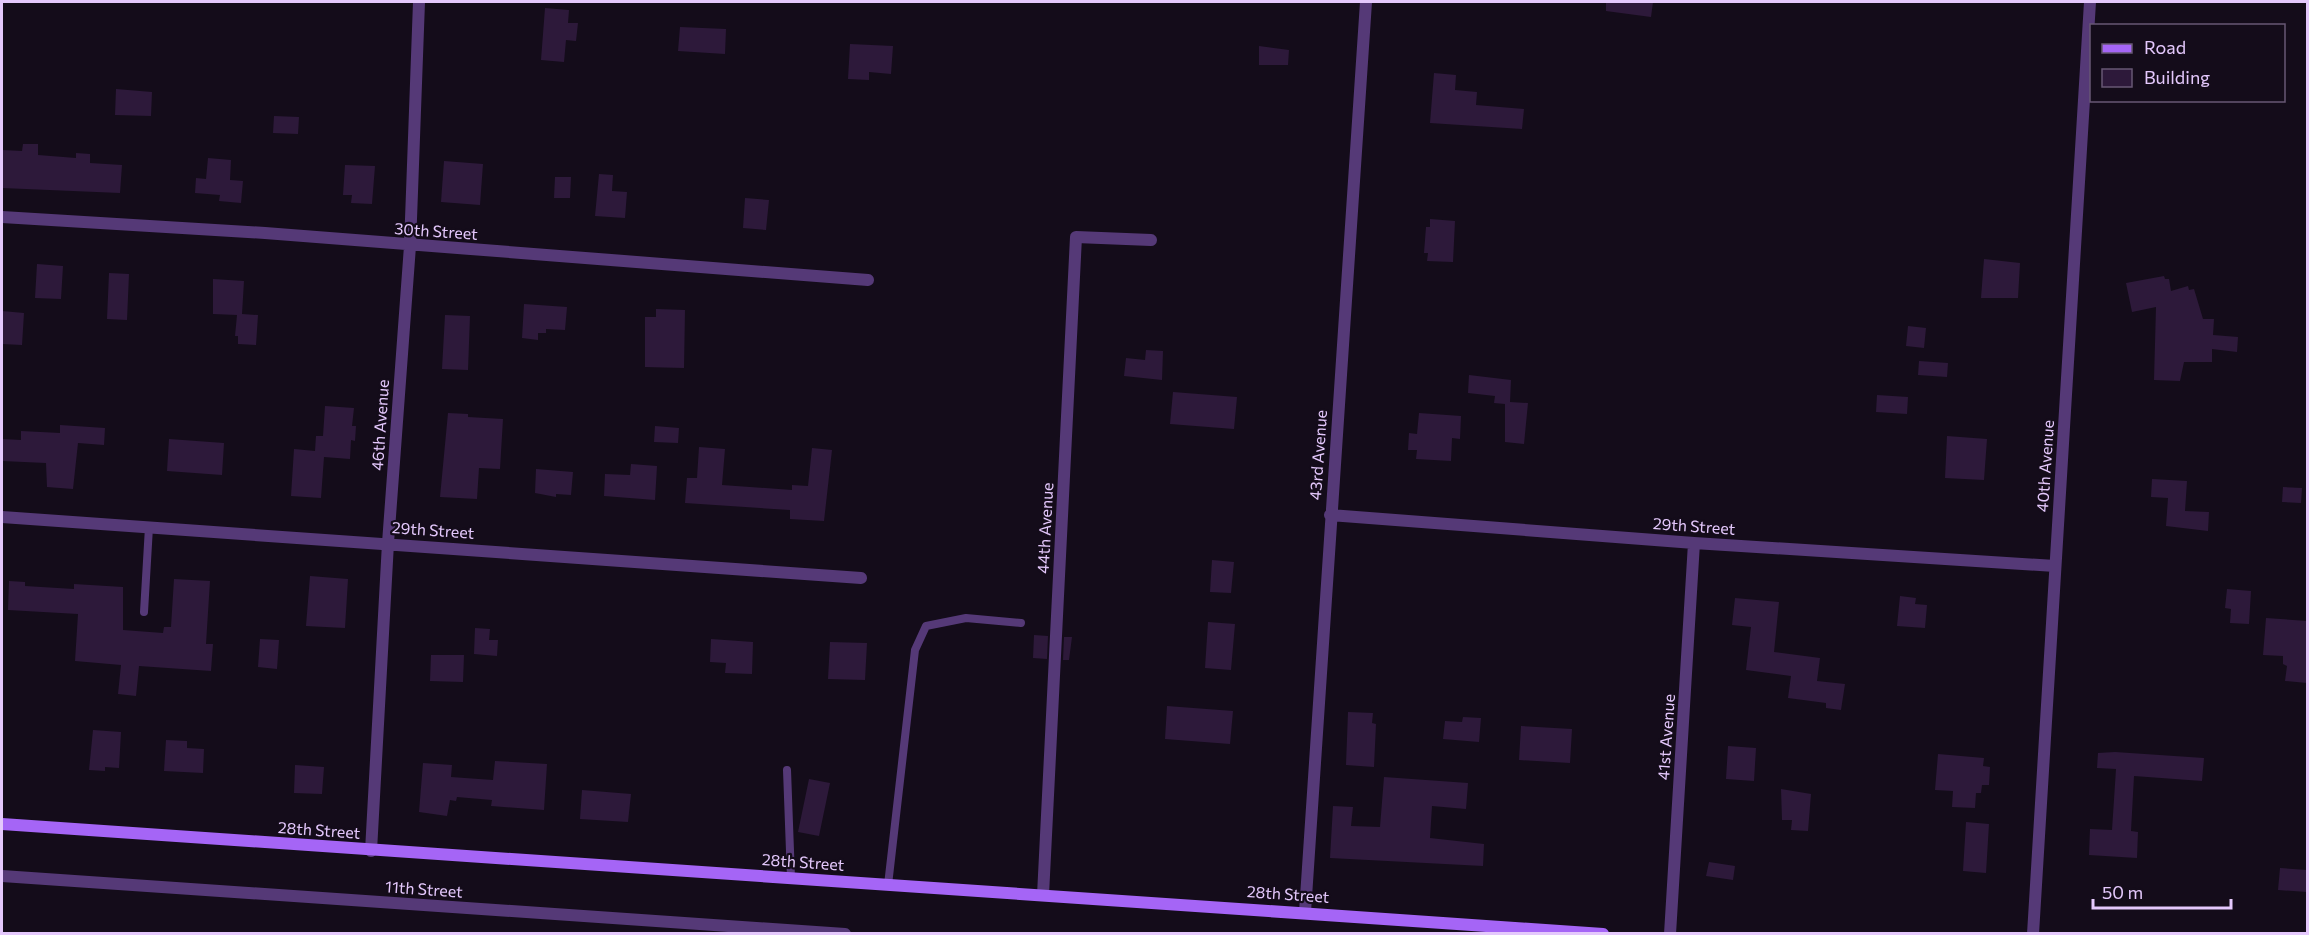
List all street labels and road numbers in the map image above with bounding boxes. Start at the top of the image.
street label: 30th Street [394,218,479,243]
street label: 46th Avenue [367,379,392,471]
street label: 43rd Avenue [1305,409,1330,501]
street label: 40th Avenue [2032,419,2057,513]
street label: 44th Avenue [1033,482,1056,574]
street label: 29th Street [1652,513,1736,538]
street label: 29th Street [391,517,475,542]
street label: 41st Avenue [1653,693,1678,781]
street label: 28th Street [277,817,361,842]
street label: 28th Street [761,849,845,874]
street label: 11th Street [385,876,464,901]
street label: 28th Street [1246,881,1330,906]

